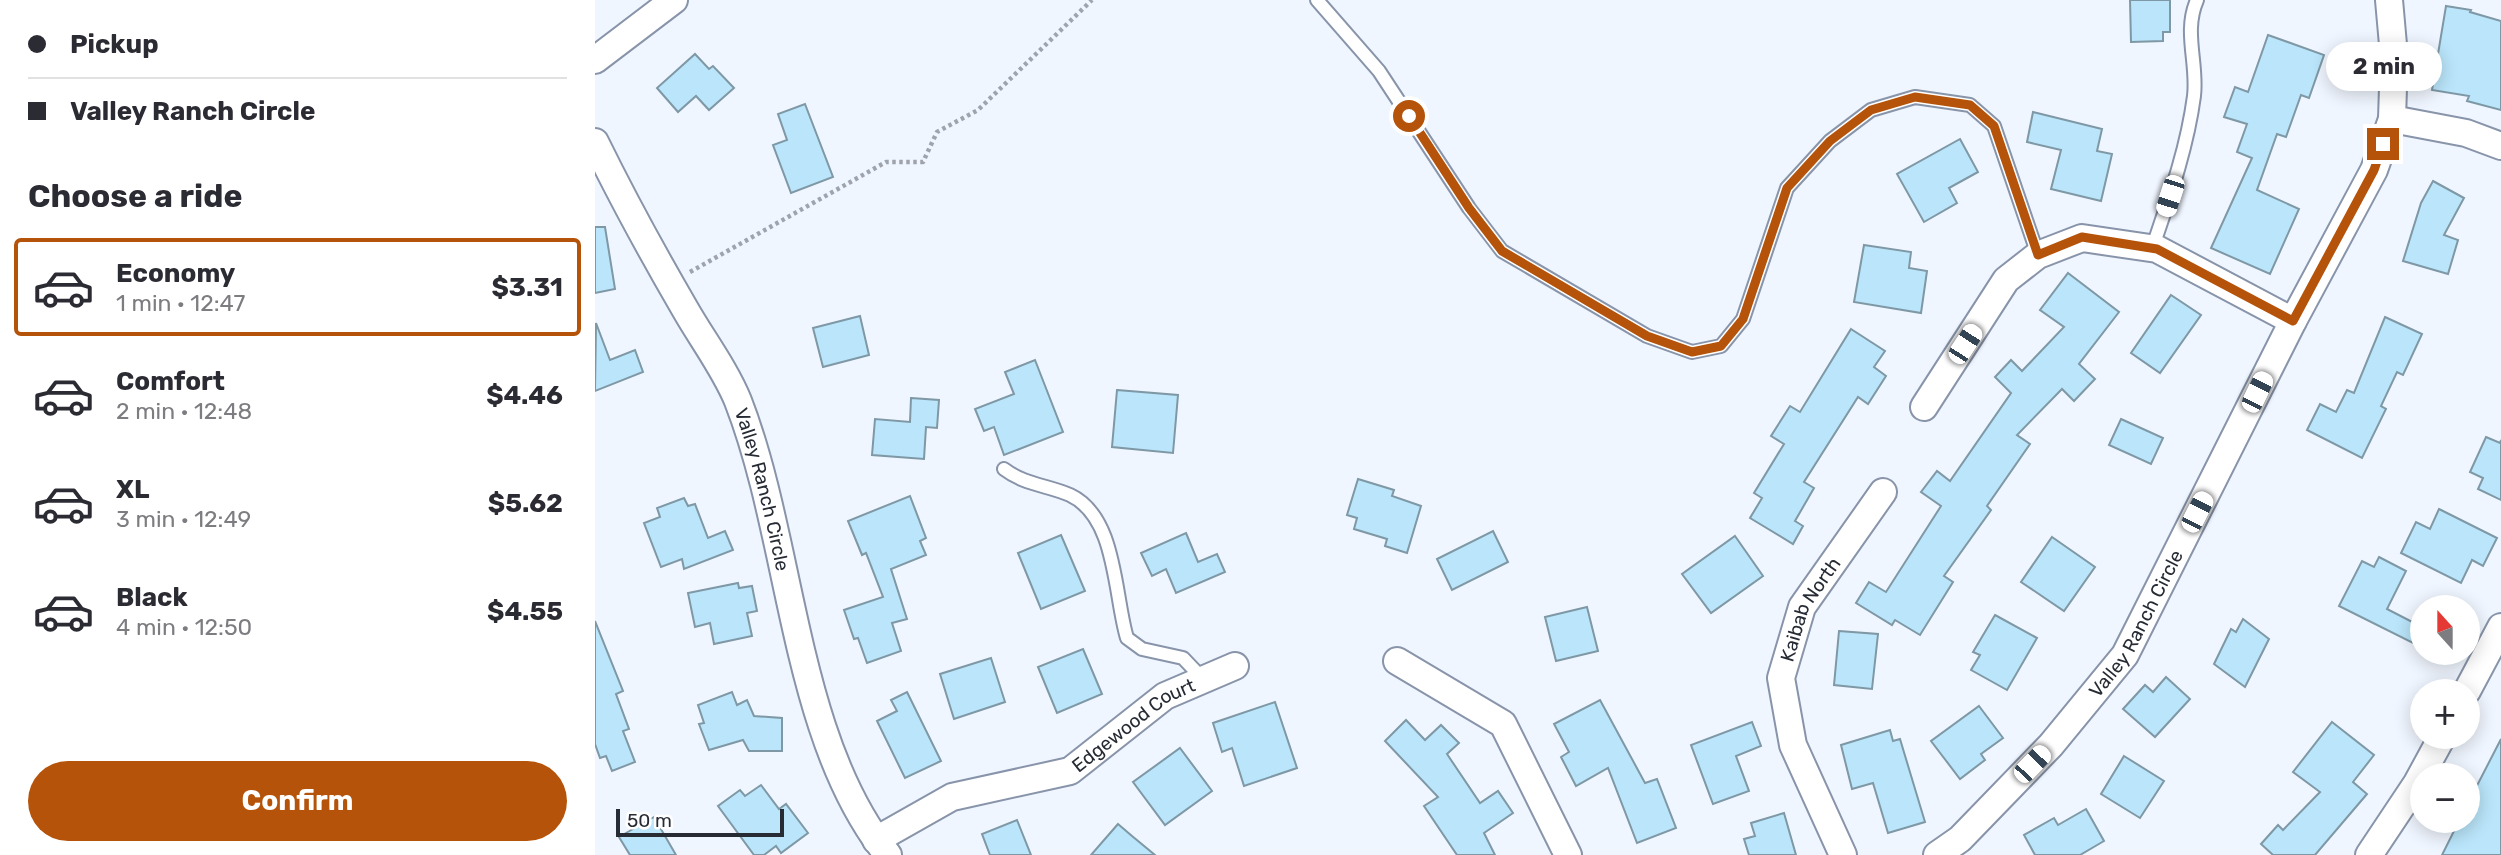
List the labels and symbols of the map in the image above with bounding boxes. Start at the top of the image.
callout: 2 min [2325,43,2441,92]
route start [1393,100,1425,132]
route end [2367,128,2399,160]
car [2154,173,2187,219]
car [1945,321,1986,367]
car [2239,369,2276,415]
street label: Valley Ranch Circle [730,405,795,573]
car [2179,489,2216,535]
street label: Valley Ranch Circle [2084,546,2188,702]
street label: Kaibab North [1775,553,1845,664]
north arrow [2410,595,2480,665]
street label: Edgewood Court [1067,673,1199,777]
car [2010,742,2055,786]
scale bar [616,806,784,838]

